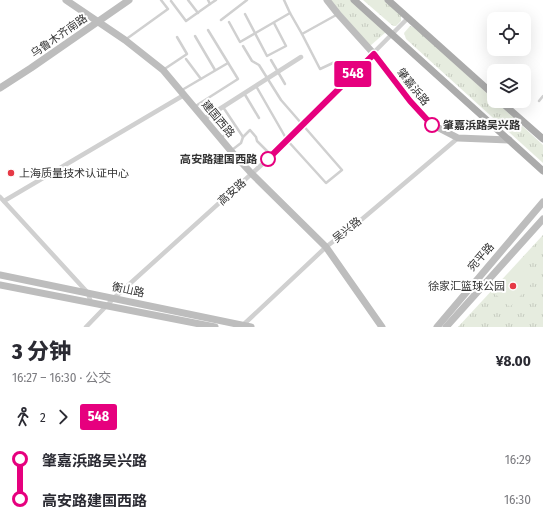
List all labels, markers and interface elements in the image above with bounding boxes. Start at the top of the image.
street label: 乌鲁木齐南路 [28,12,90,60]
map controls [487,12,531,108]
button: locate [487,12,531,56]
line badge: 548 [330,61,376,87]
button: layers [487,64,531,108]
text: 548 [342,65,364,82]
street label: 肇嘉浜路 [394,66,432,108]
street label: 建国西路 [199,98,237,140]
marker: 肇嘉浜路吴兴路 [424,117,440,133]
place label: 肇嘉浜路吴兴路 [443,119,521,132]
marker: 高安路建国西路 [260,151,276,167]
place label: 高安路建国西路 [180,153,258,166]
place label: 上海质量技术认证中心 [19,167,129,180]
marker: 上海质量技术认证中心 [6,168,16,178]
street label: 高安路 [215,176,249,208]
street label: 吴兴路 [330,215,364,245]
street label: 宛平路 [465,240,497,274]
street label: 衡山路 [111,280,145,300]
place label: 徐家汇篮球公园 [428,280,505,293]
marker: 徐家汇篮球公园 [508,281,518,291]
text: 3 分钟 [12,338,71,365]
text: ¥8.00 [496,352,531,370]
text: 16:27 – 16:30 · 公交 [12,370,111,385]
icon: walk [12,406,34,428]
icon: forward [52,406,74,428]
text: 548 [88,408,109,425]
text: 2 [40,410,46,425]
text: 肇嘉浜路吴兴路 [42,452,147,470]
text: 16:29 [505,452,531,467]
text: 高安路建国西路 [42,492,147,510]
text: 16:30 [504,492,531,507]

